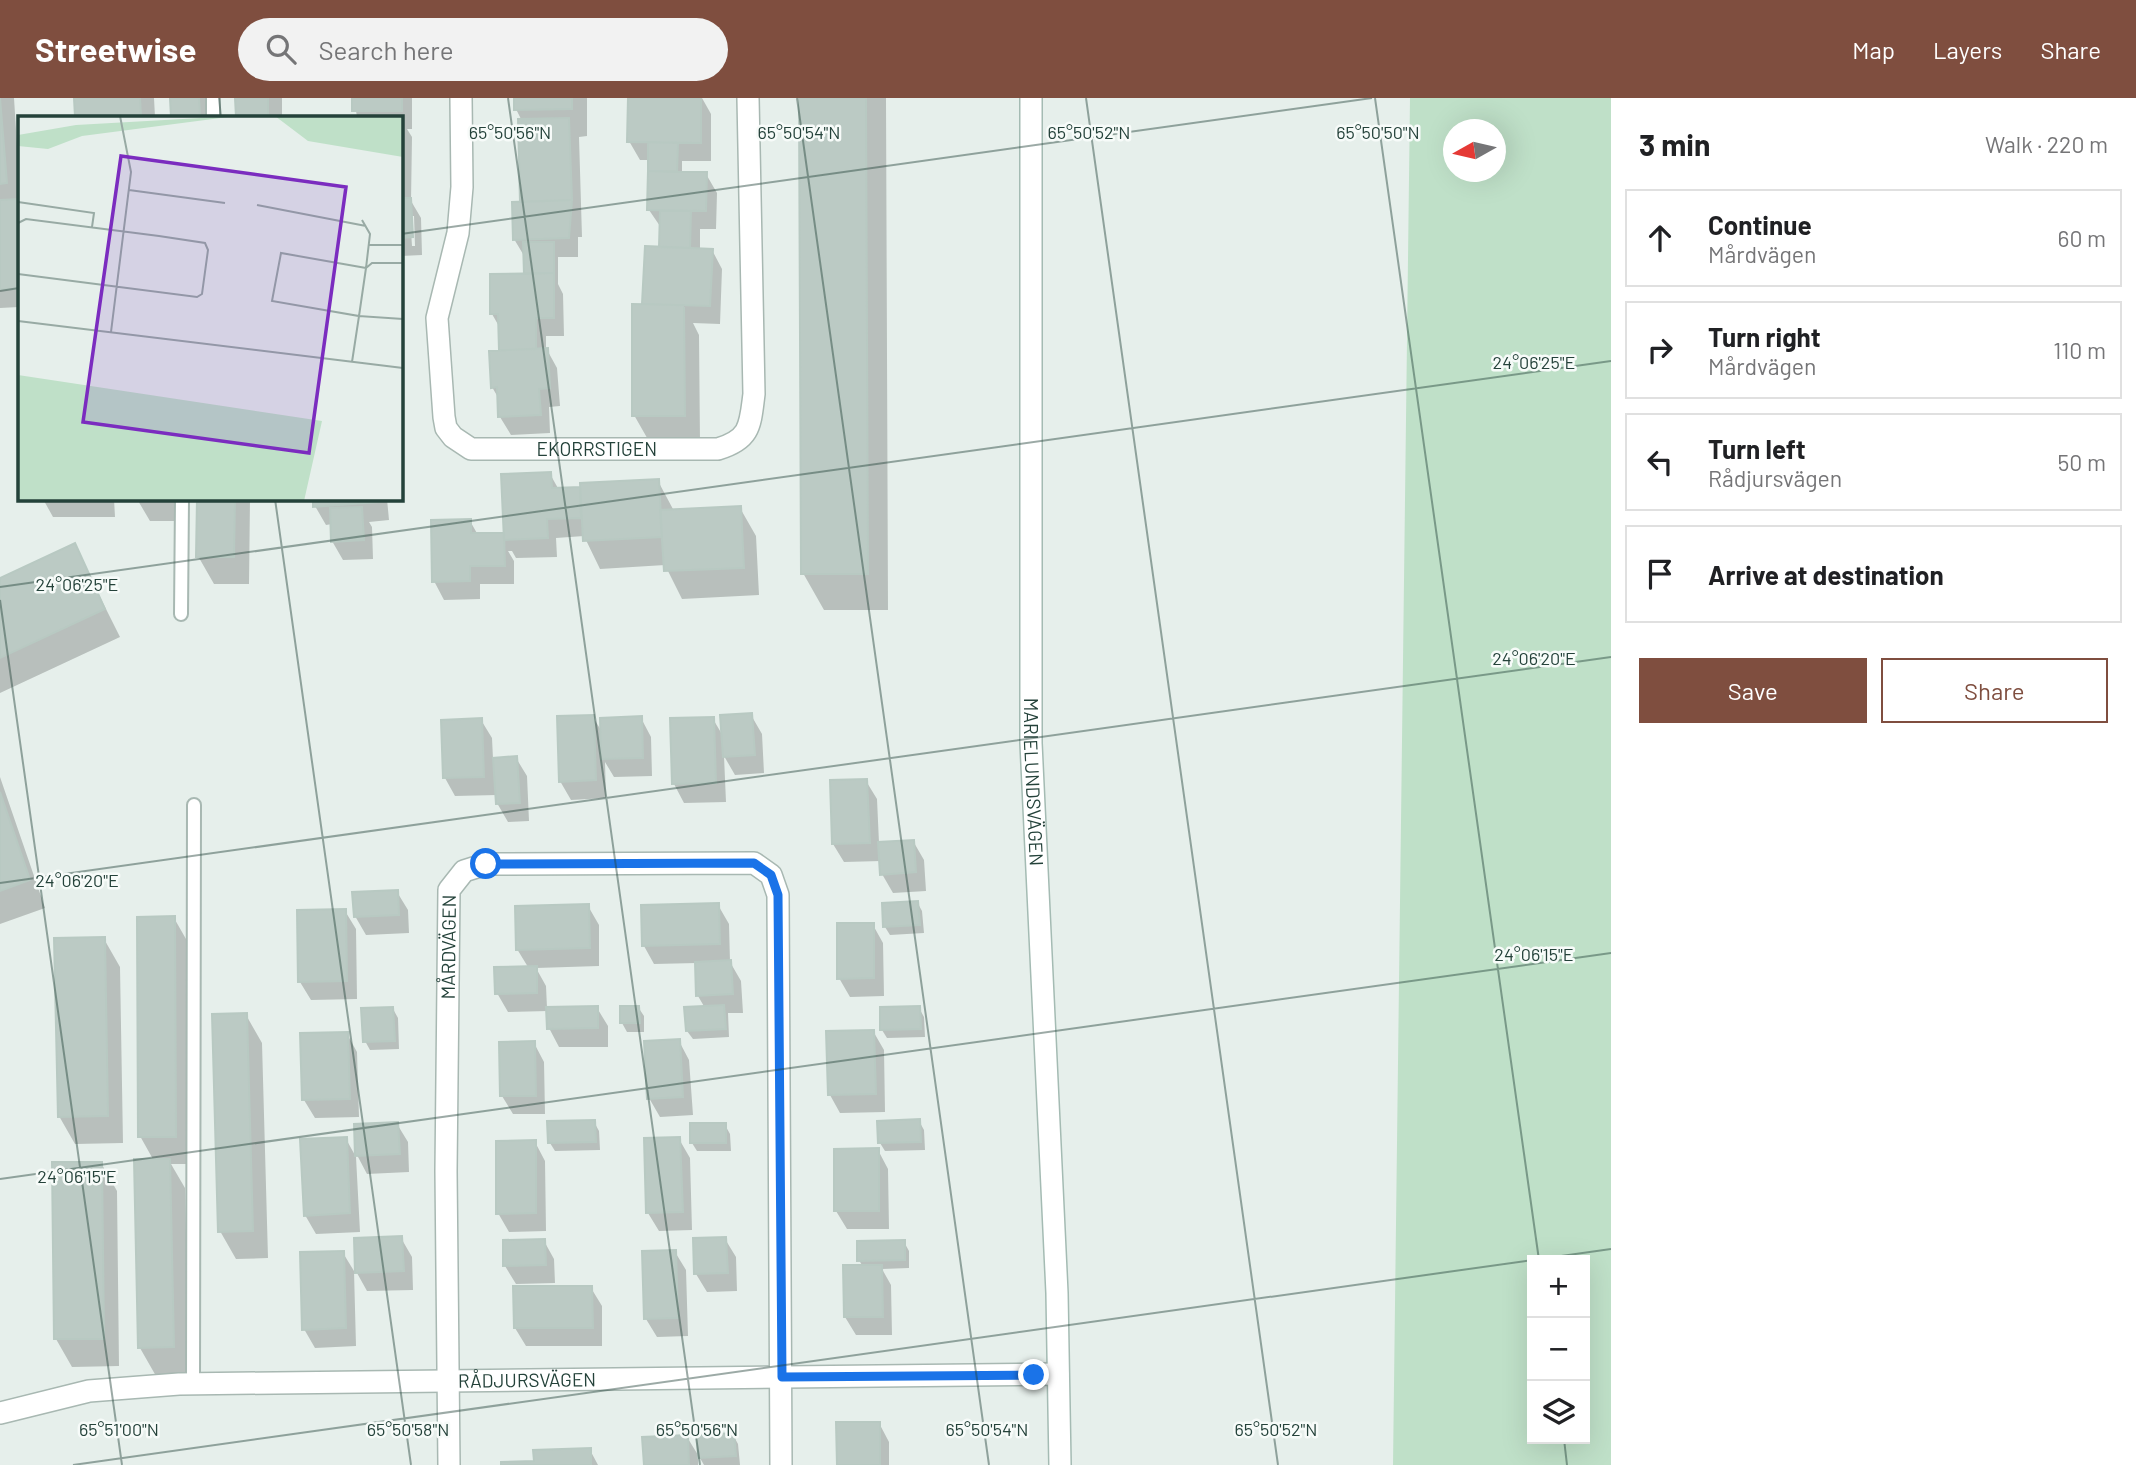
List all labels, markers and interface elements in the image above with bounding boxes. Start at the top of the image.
search box [238,18,728,81]
text: Streetwise [35,29,196,69]
icon: search [262,30,300,68]
text: Search here [318,34,454,65]
text: Map [1852,35,1895,64]
text: Layers [1933,35,2002,64]
text: Share [2040,35,2101,64]
inset map [18,116,402,500]
north arrow [1443,119,1506,182]
text: 65°50'56"N [469,121,551,143]
text: 65°50'54"N [758,121,840,143]
text: 65°50'52"N [1048,121,1130,143]
text: 65°50'50"N [1336,121,1420,143]
text: 3 min [1639,126,1710,162]
text: Walk · 220 m [1985,130,2108,158]
text: Continue [1708,209,1812,240]
icon: ahead [1641,219,1679,257]
text: 60 m [2058,224,2106,252]
text: Mårdvägen [1708,240,1816,268]
text: Turn right [1708,321,1821,352]
icon: right [1641,331,1679,369]
text: 110 m [2053,336,2106,364]
text: 24°06'25"E [1493,351,1575,373]
text: Mårdvägen [1708,352,1816,380]
text: Turn left [1708,433,1806,464]
street label: EKORRSTIGEN [537,437,657,460]
icon: left [1641,443,1679,481]
text: 50 m [2058,448,2106,476]
text: Rådjursvägen [1708,464,1842,492]
icon: arrive [1641,555,1679,593]
text: Arrive at destination [1708,559,1944,590]
text: 24°06'25"E [36,573,118,595]
text: 24°06'20"E [1492,647,1576,669]
button: Save [1639,658,1867,723]
button: Share [1881,658,2108,723]
street label: MARIELUNDSVÄGEN [1020,698,1049,867]
route start [470,848,501,879]
text: 24°06'20"E [35,869,119,891]
street label: MÅRDVÄGEN [436,894,460,1000]
text: 24°06'15"E [1494,943,1574,965]
text: 24°06'15"E [37,1165,117,1187]
map controls [1527,1255,1590,1444]
button: + [1527,1255,1590,1318]
button: − [1527,1318,1590,1381]
route end [1018,1359,1049,1390]
street label: RÅDJURSVÄGEN [458,1367,596,1392]
button: layers [1527,1381,1590,1444]
text: 65°51'00"N [79,1418,159,1440]
text: 65°50'58"N [367,1418,449,1440]
text: 65°50'56"N [656,1418,738,1440]
text: 65°50'54"N [946,1418,1028,1440]
text: 65°50'52"N [1235,1418,1317,1440]

